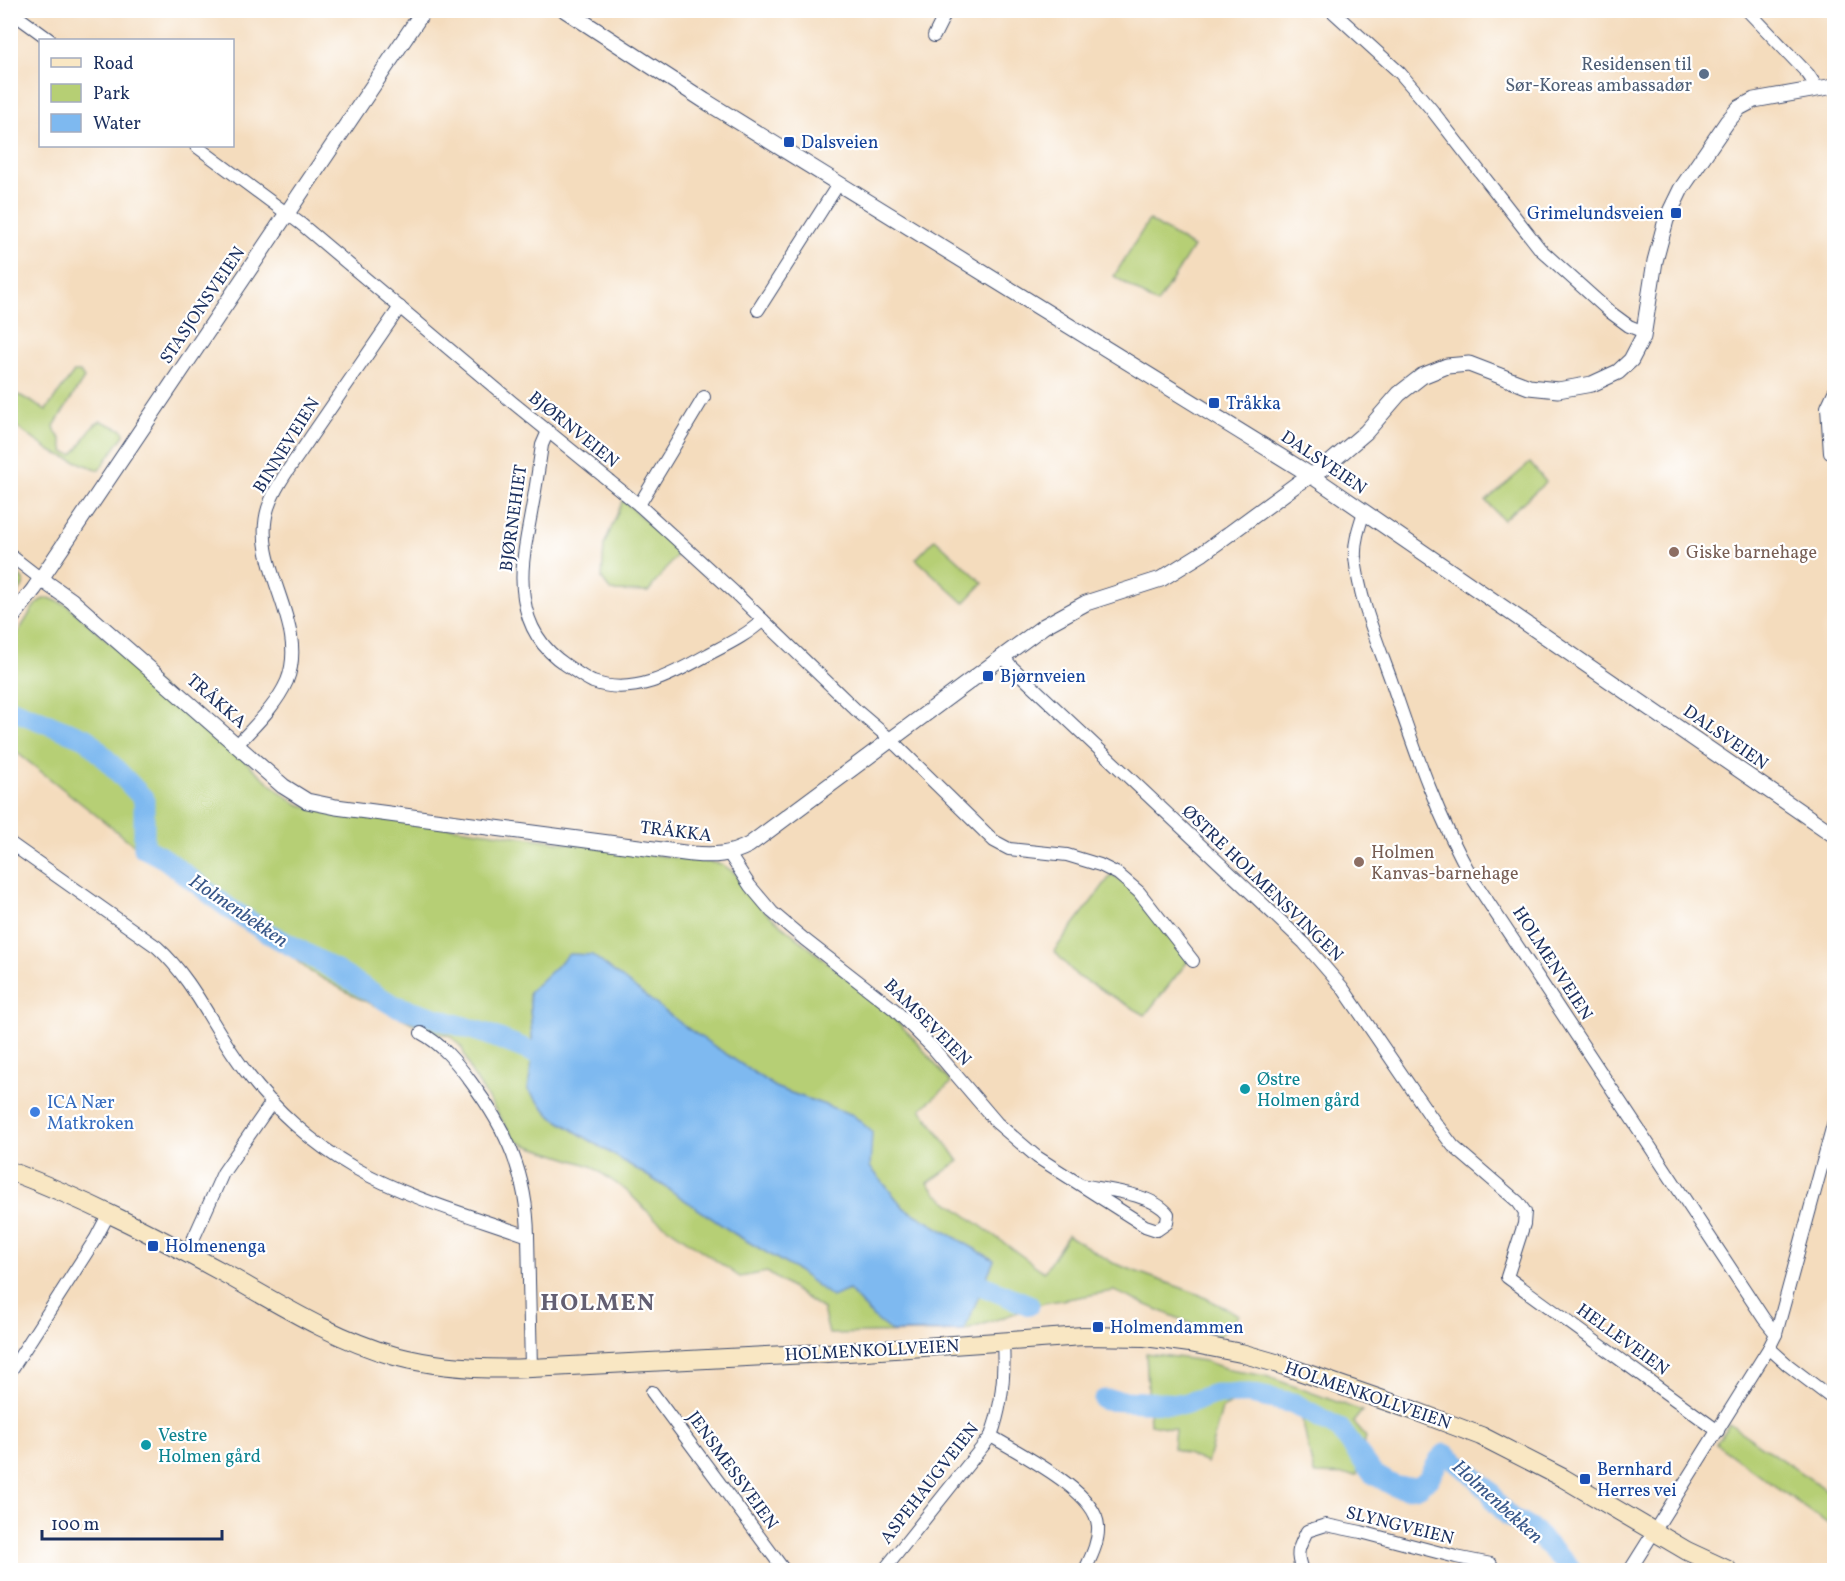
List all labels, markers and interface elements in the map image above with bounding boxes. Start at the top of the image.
legend [39,39,234,147]
text: Road [93,52,134,77]
place label: Residensen til Sør-Koreas ambassadør [1505,53,1692,99]
marker: Residensen til Sør-Koreas ambassadør [1697,67,1711,81]
text: Park [93,82,130,107]
text: Water [93,112,141,137]
place label: Dalsveien [801,131,879,156]
marker: Dalsveien [782,135,796,149]
place label: Grimelundsveien [1527,202,1664,227]
marker: Grimelundsveien [1669,206,1683,220]
street label: STASJONSVEIEN [155,242,252,370]
street label: BJØRNVEIEN [523,386,624,474]
place label: Tråkka [1226,392,1281,417]
street label: BINNEVEIEN [248,393,327,498]
marker: Tråkka [1207,396,1221,410]
street label: DALSVEIEN [1275,425,1371,501]
street label: BJØRNEHIET [495,463,534,573]
place label: Giske barnehage [1686,541,1817,566]
marker: Giske barnehage [1667,545,1681,559]
place label: Bjørnveien [1000,665,1086,690]
street label: TRÅKKA [181,669,252,735]
marker: Bjørnveien [981,669,995,683]
street label: DALSVEIEN [1677,700,1773,777]
street label: ØSTRE HOLMENSVINGEN [1176,800,1348,968]
street label: TRÅKKA [638,816,713,849]
place label: Holmen Kanvas-barnehage [1371,841,1518,887]
marker: Holmen Kanvas-barnehage [1352,855,1366,869]
water label: Holmenbekken [183,868,293,955]
street label: HOLMENVEIEN [1505,902,1598,1026]
street label: BAMSEVEIEN [878,974,976,1072]
place label: Østre Holmen gård [1257,1068,1360,1114]
marker: Østre Holmen gård [1238,1082,1252,1096]
place label: ICA Nær Matkroken [47,1091,135,1137]
marker: ICA Nær Matkroken [28,1105,42,1119]
place label: Holmenenga [165,1235,266,1260]
marker: Holmenenga [146,1239,160,1253]
district label: HOLMEN [540,1287,656,1321]
street label: HELLEVEIEN [1571,1298,1673,1382]
place label: Holmendammen [1110,1316,1244,1341]
marker: Holmendammen [1091,1320,1105,1334]
street label: HOLMENKOLLVEIEN [784,1334,960,1369]
street label: HOLMENKOLLVEIEN [1281,1356,1454,1437]
street label: JENSMESSVEIEN [680,1407,783,1535]
street label: ASPEHAUGVEIEN [875,1418,986,1550]
place label: Vestre Holmen gård [158,1424,261,1470]
marker: Vestre Holmen gård [139,1438,153,1452]
water label: Holmenbekken [1445,1454,1548,1551]
place label: Bernhard Herres vei [1597,1458,1677,1504]
marker: Bernhard Herres vei [1578,1472,1592,1486]
street label: SLYNGVEIEN [1343,1501,1456,1552]
scale bar [42,1503,222,1541]
text: 100 m [51,1513,100,1538]

